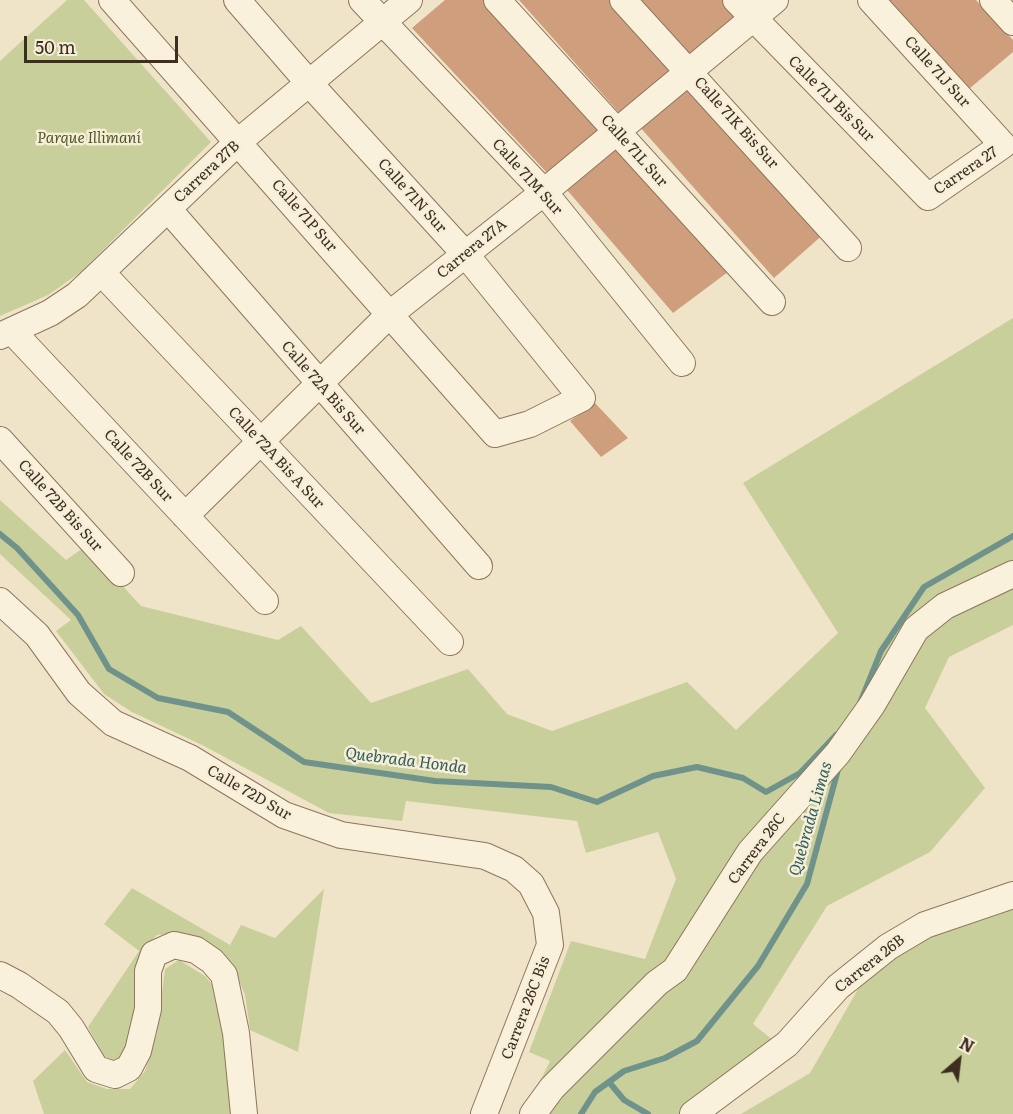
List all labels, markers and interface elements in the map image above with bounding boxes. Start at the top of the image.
scale bar [27,24,182,62]
text: 50 m [35,33,76,60]
street label: Calle 71J Sur [900,33,974,111]
street label: Calle 71J Bis Sur [784,52,878,146]
street label: Calle 71K Bis Sur [690,73,782,173]
street label: Calle 71L Sur [597,111,671,191]
park label: Parque Illimaní [37,130,141,148]
street label: Calle 71M Sur [488,135,566,219]
street label: Carrera 27B [170,137,244,207]
street label: Carrera 27 [931,143,1001,199]
street label: Calle 71N Sur [374,155,450,237]
street label: Calle 71P Sur [268,176,340,256]
street label: Carrera 27A [434,216,510,282]
street label: Calle 72A Bis Sur [277,337,369,439]
street label: Calle 72A Bis A Sur [224,403,328,513]
street label: Calle 72B Sur [100,426,176,506]
street label: Calle 72B Bis Sur [14,456,106,556]
water label: Quebrada Honda [344,744,468,778]
water label: Quebrada Limas [785,760,837,878]
street label: Calle 72D Sur [204,762,294,824]
street label: Carrera 26C [724,810,790,888]
street label: Carrera 26B [831,931,909,997]
street label: Carrera 26C Bis [498,954,554,1062]
north arrow [929,1030,989,1090]
text: N [956,1030,979,1058]

